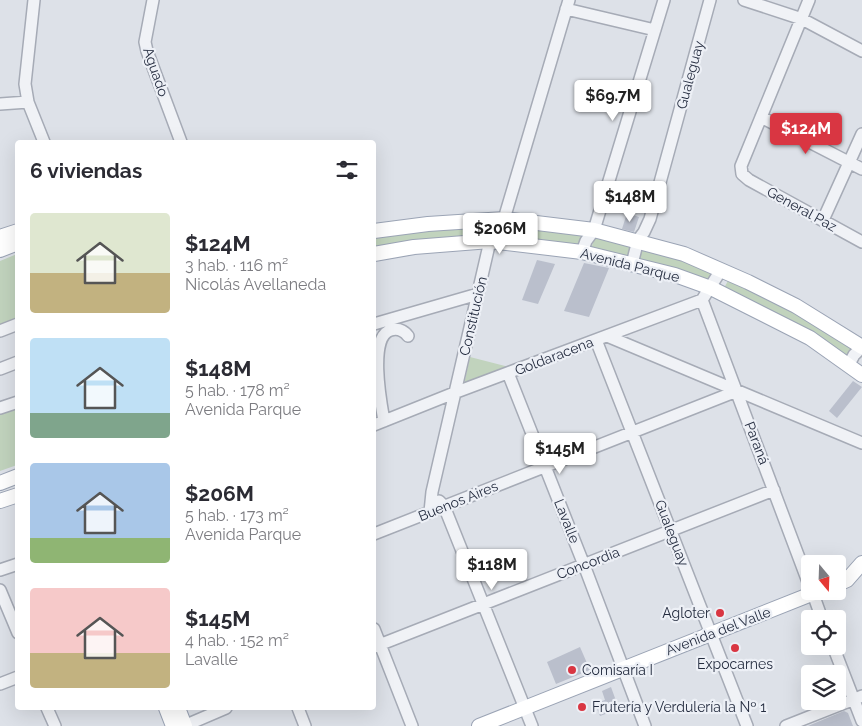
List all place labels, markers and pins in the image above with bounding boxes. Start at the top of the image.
pin: $69.7M [572,80,654,122]
pin: $124M [771,112,841,155]
pin: $148M [595,180,665,223]
pin: $206M [465,212,535,255]
pin: $145M [525,432,595,475]
pin: $118M [457,548,527,591]
place label: Agloter [662,605,710,621]
marker: Agloter [714,607,726,619]
marker: Expocarnes [729,642,741,654]
place label: Expocarnes [697,656,773,672]
place label: Comisaría I [582,662,653,678]
marker: Comisaría I [566,664,578,676]
place label: Frutería y Verdulería la Nº 1 [592,699,766,715]
marker: Frutería y Verdulería la Nº 1 [576,701,588,713]

